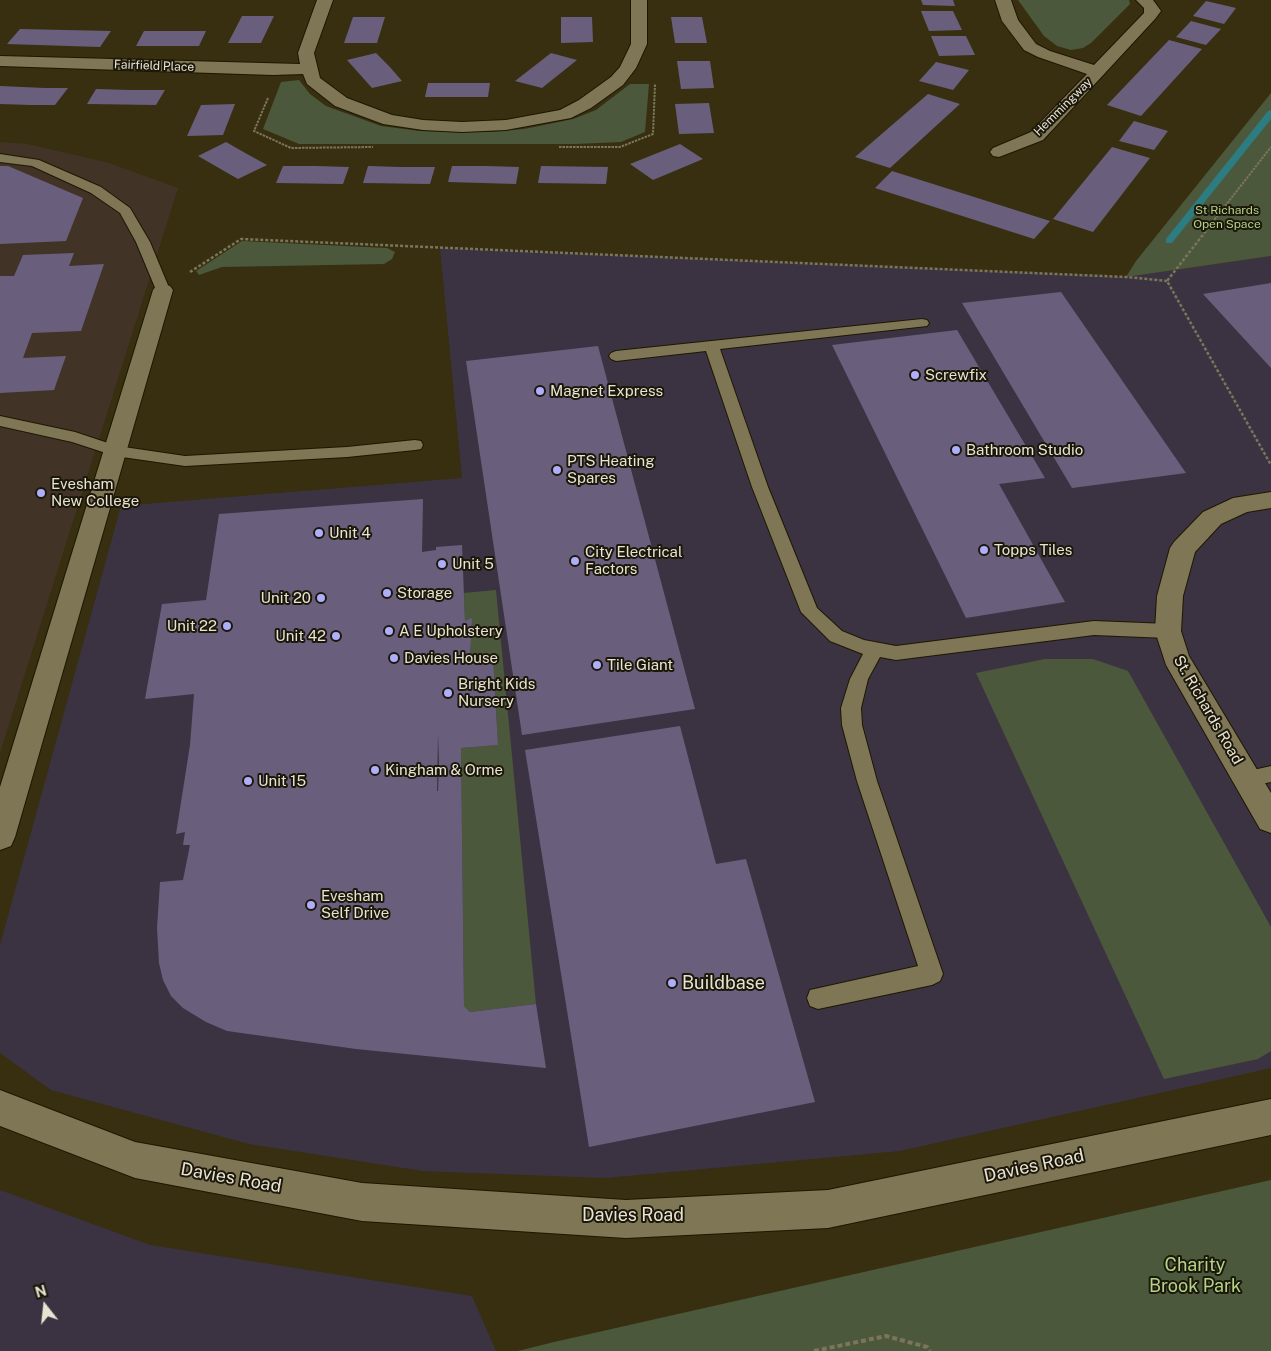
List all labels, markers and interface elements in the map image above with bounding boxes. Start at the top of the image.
street label: Fairfield Place [114,57,194,75]
street label: Hemmingway [1031,75,1095,139]
park label: St Richards Open Space [1193,203,1261,231]
place label: Screwfix [925,366,987,384]
marker: Screwfix [909,369,921,381]
place label: Magnet Express [550,382,663,400]
marker: Magnet Express [534,385,546,397]
place label: Bathroom Studio [966,441,1083,459]
marker: Bathroom Studio [950,444,962,456]
place label: PTS Heating Spares [567,452,655,487]
marker: PTS Heating Spares [551,464,563,476]
place label: Evesham New College [51,475,139,510]
marker: Evesham New College [35,487,47,499]
place label: Unit 4 [329,524,371,542]
marker: Unit 4 [313,527,325,539]
place label: Topps Tiles [994,541,1072,559]
place label: City Electrical Factors [585,543,682,578]
marker: Topps Tiles [978,544,990,556]
place label: Unit 5 [452,555,494,573]
marker: City Electrical Factors [569,555,581,567]
marker: Unit 5 [436,558,448,570]
place label: Storage [397,584,452,602]
marker: Storage [381,587,393,599]
place label: Unit 20 [261,589,311,607]
marker: Unit 20 [315,592,327,604]
place label: Unit 22 [167,617,217,635]
marker: Unit 22 [221,620,233,632]
place label: A E Upholstery [399,622,503,640]
marker: A E Upholstery [383,625,395,637]
place label: Unit 42 [275,627,326,645]
marker: Unit 42 [330,630,342,642]
place label: Davies House [404,649,498,667]
marker: Davies House [388,652,400,664]
street label: St. Richards Road [1170,652,1246,768]
place label: Tile Giant [607,656,673,674]
marker: Tile Giant [591,659,603,671]
place label: Bright Kids Nursery [458,675,535,710]
marker: Bright Kids Nursery [442,687,454,699]
place label: Kingham & Orme [385,761,503,779]
marker: Kingham & Orme [369,764,381,776]
place label: Unit 15 [258,772,306,790]
marker: Unit 15 [242,775,254,787]
place label: Evesham Self Drive [321,887,389,922]
marker: Evesham Self Drive [305,899,317,911]
place label: Buildbase [682,972,765,994]
marker: Buildbase [666,977,678,989]
street label: Davies Road [982,1145,1086,1187]
street label: Davies Road [179,1159,283,1197]
street label: Davies Road [582,1204,684,1226]
park label: Charity Brook Park [1149,1254,1241,1296]
north arrow [20,1281,70,1331]
text: N [33,1282,48,1301]

